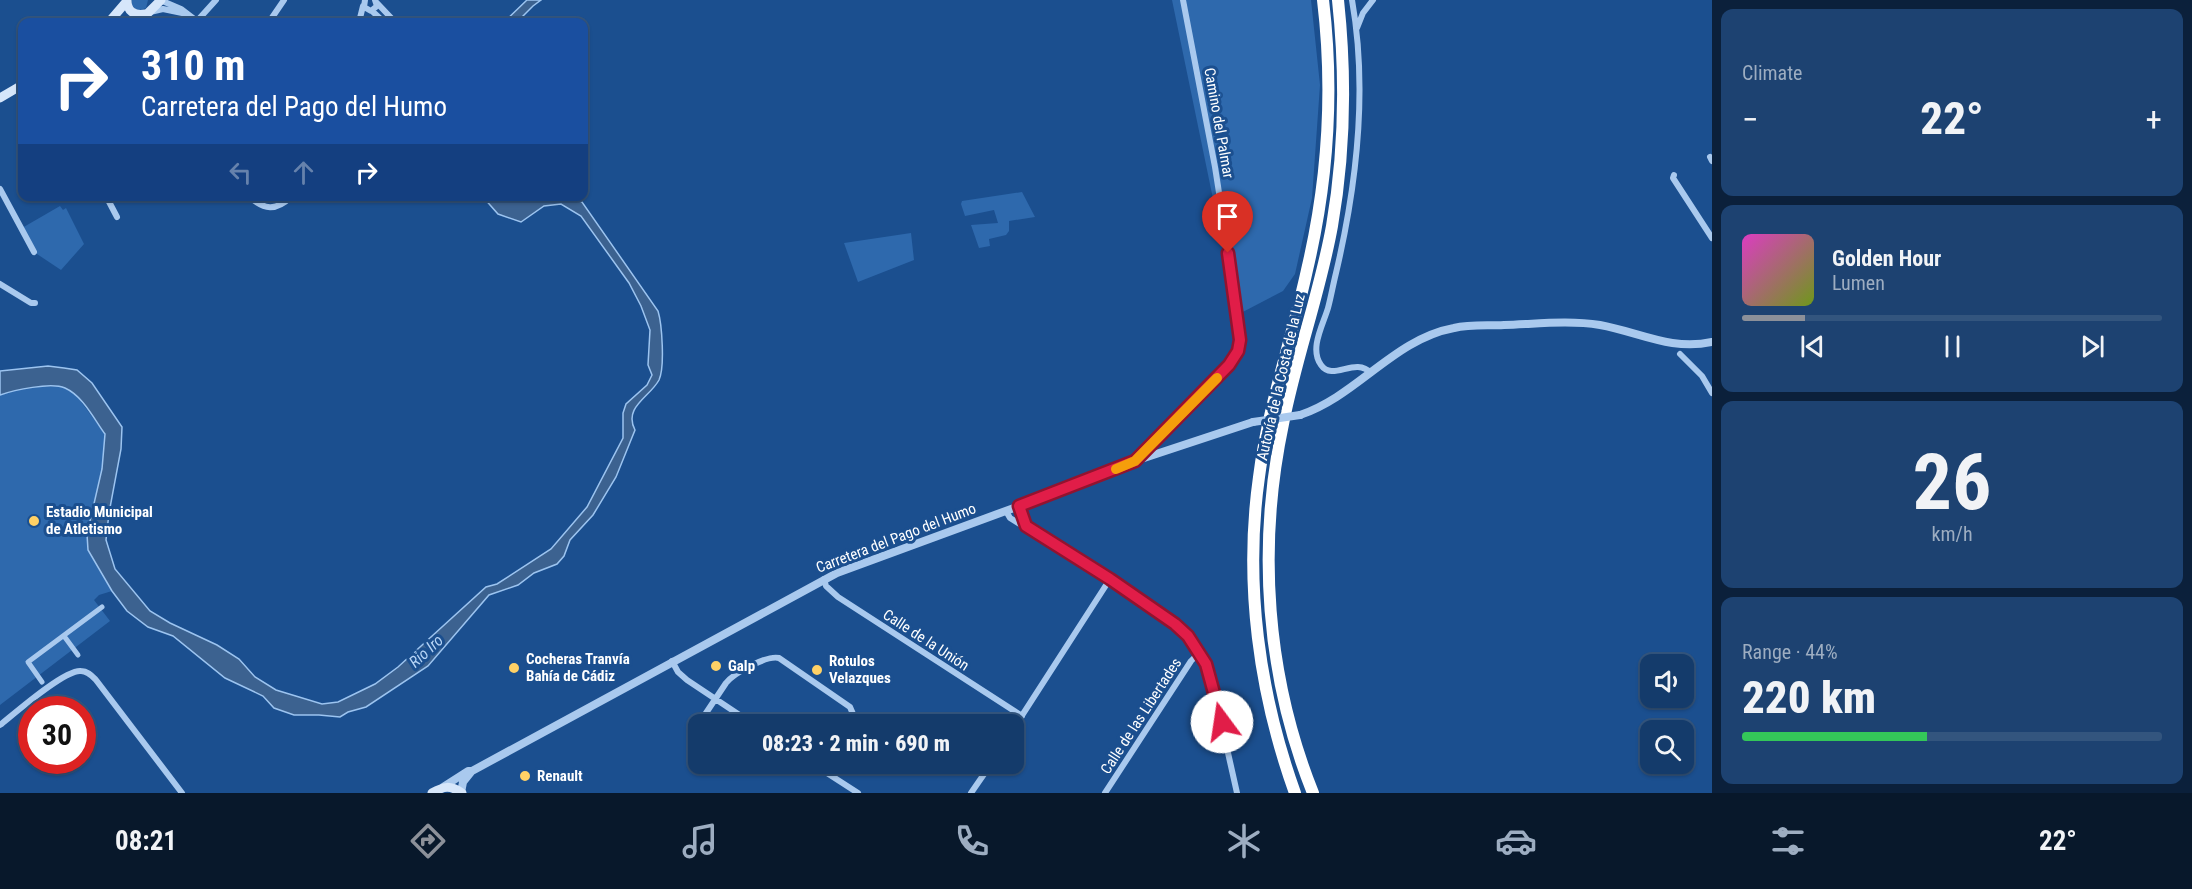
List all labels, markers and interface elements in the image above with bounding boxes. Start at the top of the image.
text: 310 m [141,41,246,90]
icon: right [42,42,120,120]
text: Climate [1742,61,1802,85]
street label: Camino del Palmar [1200,66,1238,180]
text: Carretera del Pago del Humo [141,91,447,123]
text: 22° [1920,92,1984,145]
text: − [1742,100,1759,139]
text: + [2146,100,2162,139]
icon: left [224,156,257,189]
icon: ahead [287,156,320,189]
icon: right [350,156,383,189]
pin [1202,191,1253,253]
icon: arrive [1211,200,1244,233]
text: Golden Hour [1832,246,1941,271]
text: Lumen [1832,271,1885,295]
street label: Autovía de la Costa de la Luz [1253,292,1309,462]
icon: previous [1796,330,1829,363]
icon: pause [1936,330,1969,363]
icon: next [2076,330,2109,363]
text: 26 [1913,437,1991,528]
street label: Carretera del Pago del Humo [813,499,979,577]
place label: Estadio Municipal de Atletismo [46,503,153,538]
marker: Estadio Municipal de Atletismo [27,514,41,528]
text: km/h [1931,522,1973,546]
street label: Calle de la Unión [880,606,972,674]
water label: Rio Iro [405,630,447,671]
text: Range · 44% [1742,640,1838,664]
place label: Cocheras Tranvía Bahía de Cádiz [526,650,630,685]
place label: Rotulos Velazques [829,652,891,687]
street label: Calle de las Libertades [1097,654,1185,777]
map controls [1640,654,1694,774]
button: sound [1640,654,1694,708]
place label: Galp [728,657,755,675]
marker: Galp [709,659,723,673]
marker: Cocheras Tranvía Bahía de Cádiz [507,661,521,675]
marker: Rotulos Velazques [810,663,824,677]
text: 220 km [1742,671,1876,724]
position arrow [1190,690,1254,754]
speed limit sign: 30 [18,696,96,774]
button: search [1640,720,1694,774]
text: 08:23 · 2 min · 690 m [762,731,950,756]
place label: Renault [537,767,583,785]
marker: Renault [518,769,532,783]
icon: directions [407,820,449,862]
icon: music [679,820,721,862]
icon: phone [951,820,993,862]
icon: climate [1223,820,1265,862]
icon: car [1495,820,1537,862]
icon: filters [1767,820,1809,862]
text: 08:21 [115,825,177,857]
text: 22° [2039,825,2077,857]

